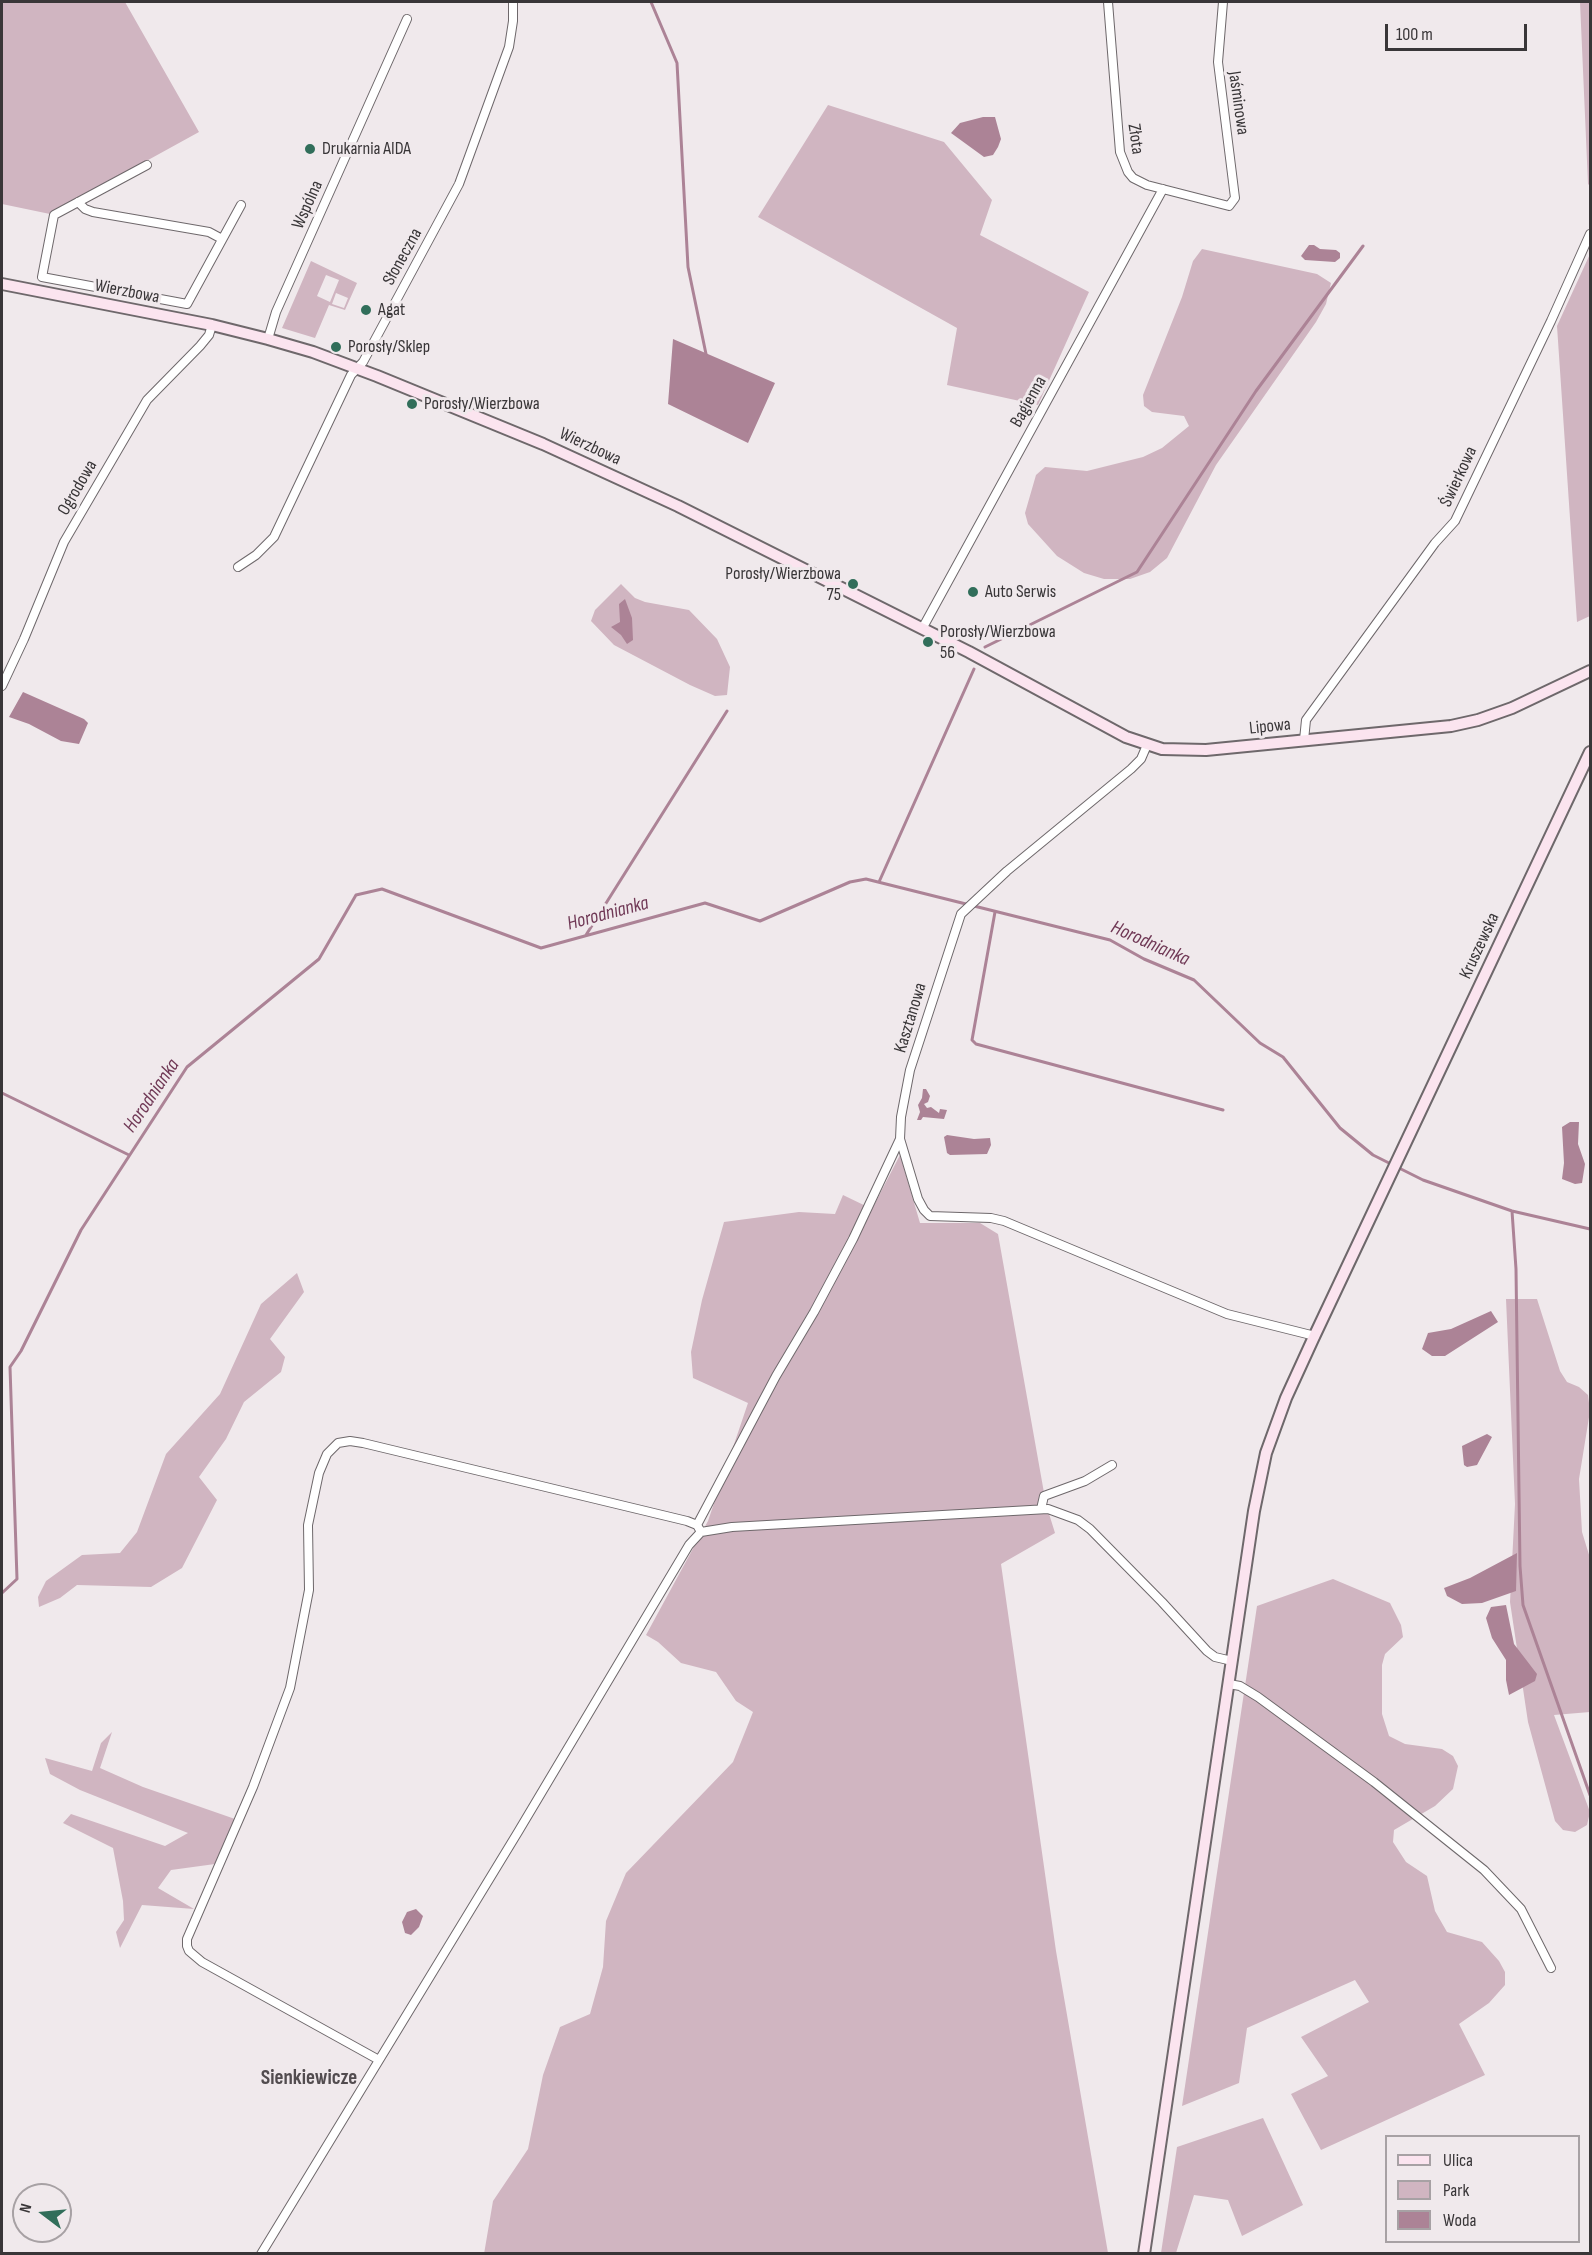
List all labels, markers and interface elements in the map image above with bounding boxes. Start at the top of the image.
scale bar [1388,12,1530,50]
text: 100 m [1396,24,1433,45]
street label: Jaśminowa [1223,70,1253,136]
street label: Złota [1122,122,1148,156]
place label: Drukarnia AIDA [322,138,411,160]
marker: Drukarnia AIDA [303,142,317,156]
street label: Wspólna [288,177,328,233]
street label: Słoneczna [379,225,427,289]
street label: Wierzbowa [93,275,161,309]
place label: Agat [378,299,405,321]
marker: Agat [359,303,373,317]
place label: Porosły/Sklep [348,336,430,358]
marker: Porosły/Sklep [329,340,343,354]
street label: Bagienna [1006,373,1052,431]
place label: Porosły/Wierzbowa [424,393,540,415]
marker: Porosły/Wierzbowa [405,397,419,411]
street label: Wierzbowa [556,423,624,471]
street label: Świerkowa [1436,443,1482,511]
street label: Ogrodowa [54,457,102,519]
place label: Porosły/Wierzbowa 75 [725,563,841,606]
marker: Porosły/Wierzbowa 75 [846,577,860,591]
place label: Auto Serwis [985,581,1056,603]
marker: Auto Serwis [966,585,980,599]
place label: Porosły/Wierzbowa 56 [940,621,1056,664]
marker: Porosły/Wierzbowa 56 [921,635,935,649]
street label: Lipowa [1248,714,1292,740]
water label: Horodnianka [565,892,651,936]
street label: Kruszewska [1455,909,1505,983]
water label: Horodnianka [1107,916,1193,972]
street label: Kasztanowa [890,980,932,1056]
water label: Horodnianka [119,1055,185,1137]
district label: Sienkiewicze [261,2066,357,2092]
legend [1385,2135,1580,2243]
text: Ulica [1443,2150,1473,2171]
text: Park [1443,2180,1469,2201]
north arrow [12,2183,72,2243]
text: N [16,2202,36,2215]
text: Woda [1443,2210,1476,2231]

